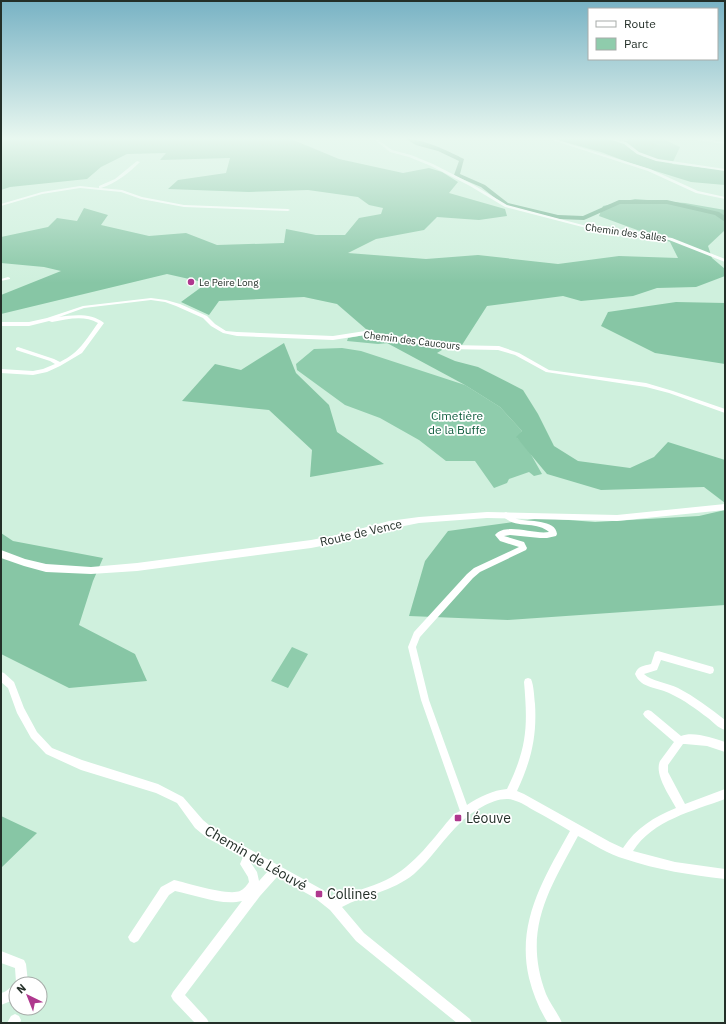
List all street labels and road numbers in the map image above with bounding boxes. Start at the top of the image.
street label: Chemin des Salles [584,220,668,245]
street label: Chemin des Caucours [363,328,461,353]
street label: Route de Vence [318,516,404,549]
street label: Chemin de Léouvé [202,821,311,895]

